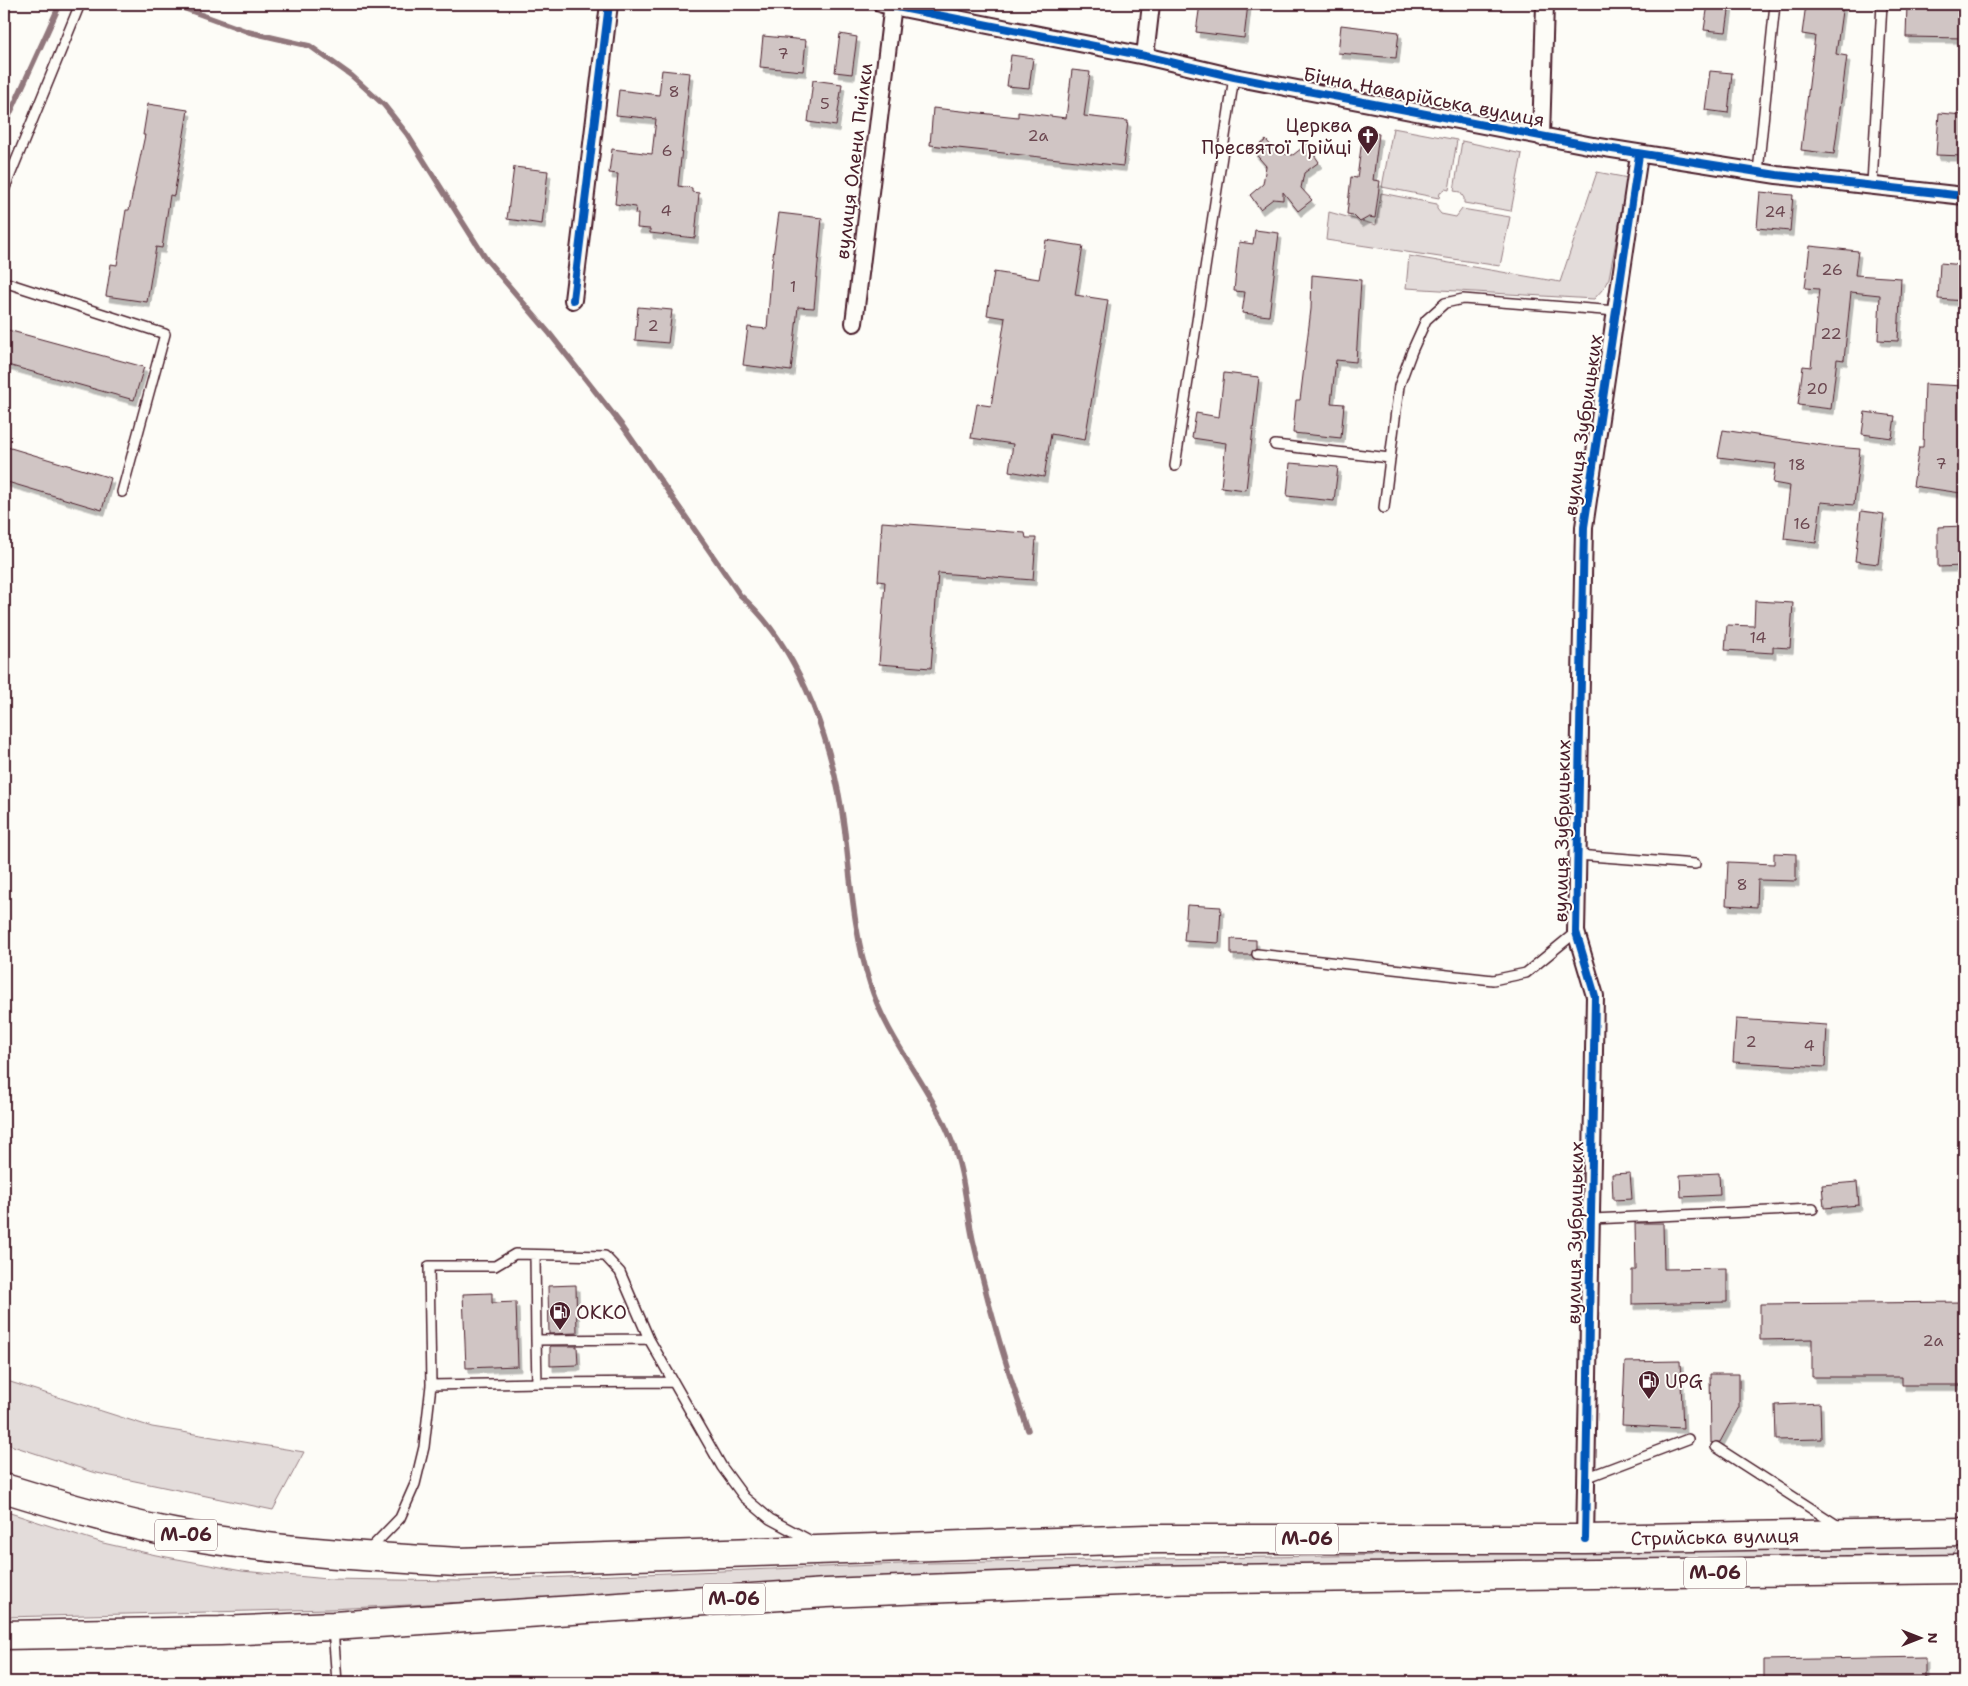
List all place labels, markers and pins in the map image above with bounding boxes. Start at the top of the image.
place label: Церква Пресвятої Трійці [1201,113,1352,160]
church icon: Церква Пресвятої Трійці [1356,124,1380,155]
fuel station icon: ОККО [548,1300,572,1331]
place label: ОККО [576,1300,627,1325]
fuel station icon: UPG [1637,1369,1661,1400]
place label: UPG [1665,1369,1703,1394]

